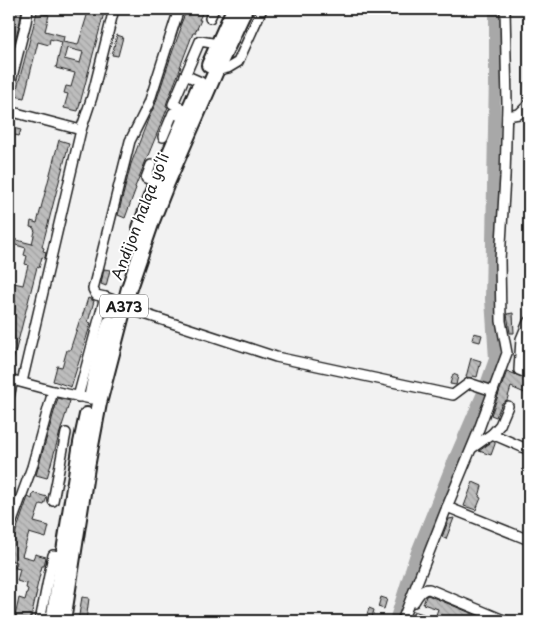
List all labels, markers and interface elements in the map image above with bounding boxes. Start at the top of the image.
street label: Andijon halqa yo‘li [104,149,174,283]
road number: A373 [100,294,148,318]

